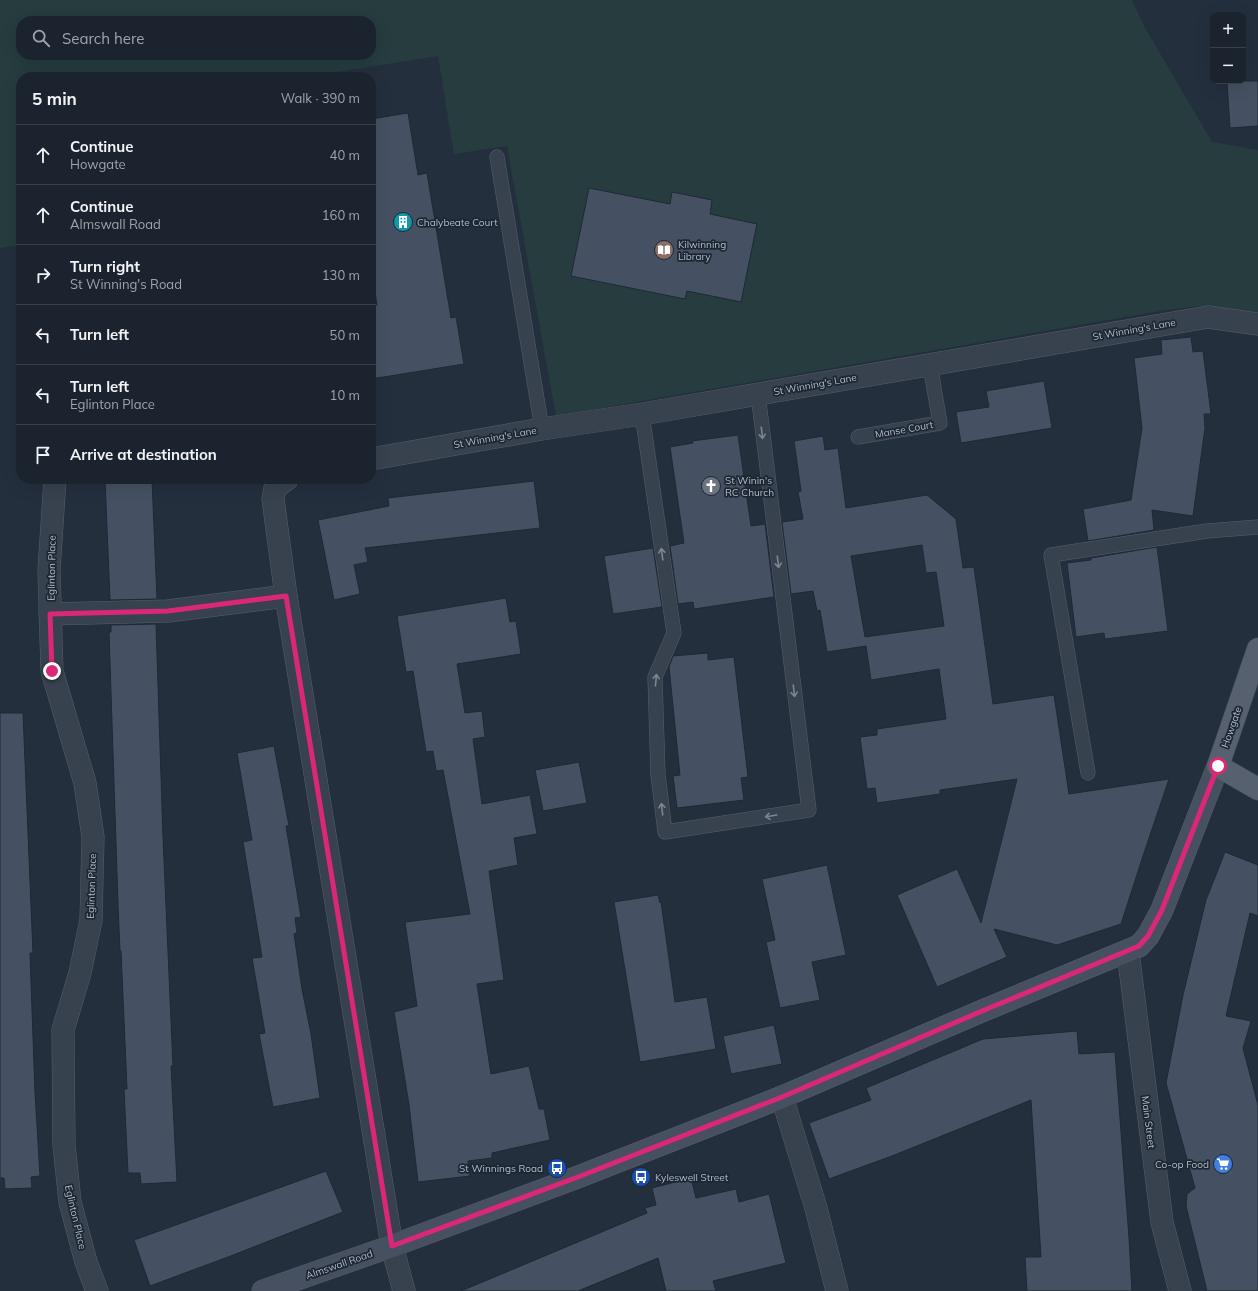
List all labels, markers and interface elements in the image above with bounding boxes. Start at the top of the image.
map controls [1210,12,1246,84]
button: + [1210,12,1246,48]
search box [16,16,376,60]
icon: search [30,27,52,49]
text: Search here [62,29,144,48]
button: − [1210,48,1246,84]
text: 5 min [32,88,77,109]
text: Walk · 390 m [281,90,360,106]
text: Continue [70,137,133,156]
icon: ahead [32,144,54,166]
text: 40 m [330,147,360,163]
text: Howgate [70,156,126,172]
text: Continue [70,197,133,216]
icon: ahead [32,204,54,226]
text: 160 m [322,207,360,223]
building icon: Chalybeate Court [392,211,414,233]
text: Almswall Road [70,216,161,232]
place label: Chalybeate Court [417,216,498,229]
place label: Kilwinning Library [678,238,726,263]
library icon: Kilwinning Library [653,239,675,261]
text: Turn right [70,257,140,276]
icon: right [32,264,54,286]
text: 130 m [322,267,360,283]
text: St Winning's Road [70,276,182,292]
street label: St Winning's Lane [1091,316,1177,343]
icon: left [32,324,54,346]
text: Turn left [70,325,129,344]
text: 50 m [330,327,360,343]
street label: St Winning's Lane [772,371,858,398]
text: Turn left [70,377,129,396]
icon: left [32,384,54,406]
text: 10 m [330,387,360,403]
text: Eglinton Place [70,396,155,412]
street label: Manse Court [874,418,935,441]
street label: St Winning's Lane [452,424,538,451]
one-way arrow [758,426,766,439]
icon: arrive [32,444,54,466]
text: Arrive at destination [70,445,217,464]
place label: St Winin's RC Church [725,474,774,499]
church icon: St Winin's RC Church [700,475,722,497]
street label: Eglinton Place [44,535,59,601]
one-way arrow [658,548,666,561]
one-way arrow [774,555,782,568]
route end [43,662,61,680]
one-way arrow [653,674,660,687]
one-way arrow [791,684,798,697]
street label: Howgate [1218,705,1245,750]
route start [1209,757,1227,775]
one-way arrow [658,803,666,816]
one-way arrow [765,812,778,820]
street label: Eglinton Place [84,853,99,919]
street label: Main Street [1139,1095,1158,1150]
supermarket icon: Co-op Food [1212,1153,1234,1175]
bus stop icon: St Winnings Road [546,1157,568,1179]
place label: Co-op Food [1155,1158,1209,1171]
place label: St Winnings Road [459,1162,543,1175]
bus stop icon: Kyleswell Street [630,1166,652,1188]
place label: Kyleswell Street [655,1171,729,1184]
street label: Eglinton Place [62,1184,89,1250]
street label: Almswall Road [304,1247,374,1282]

